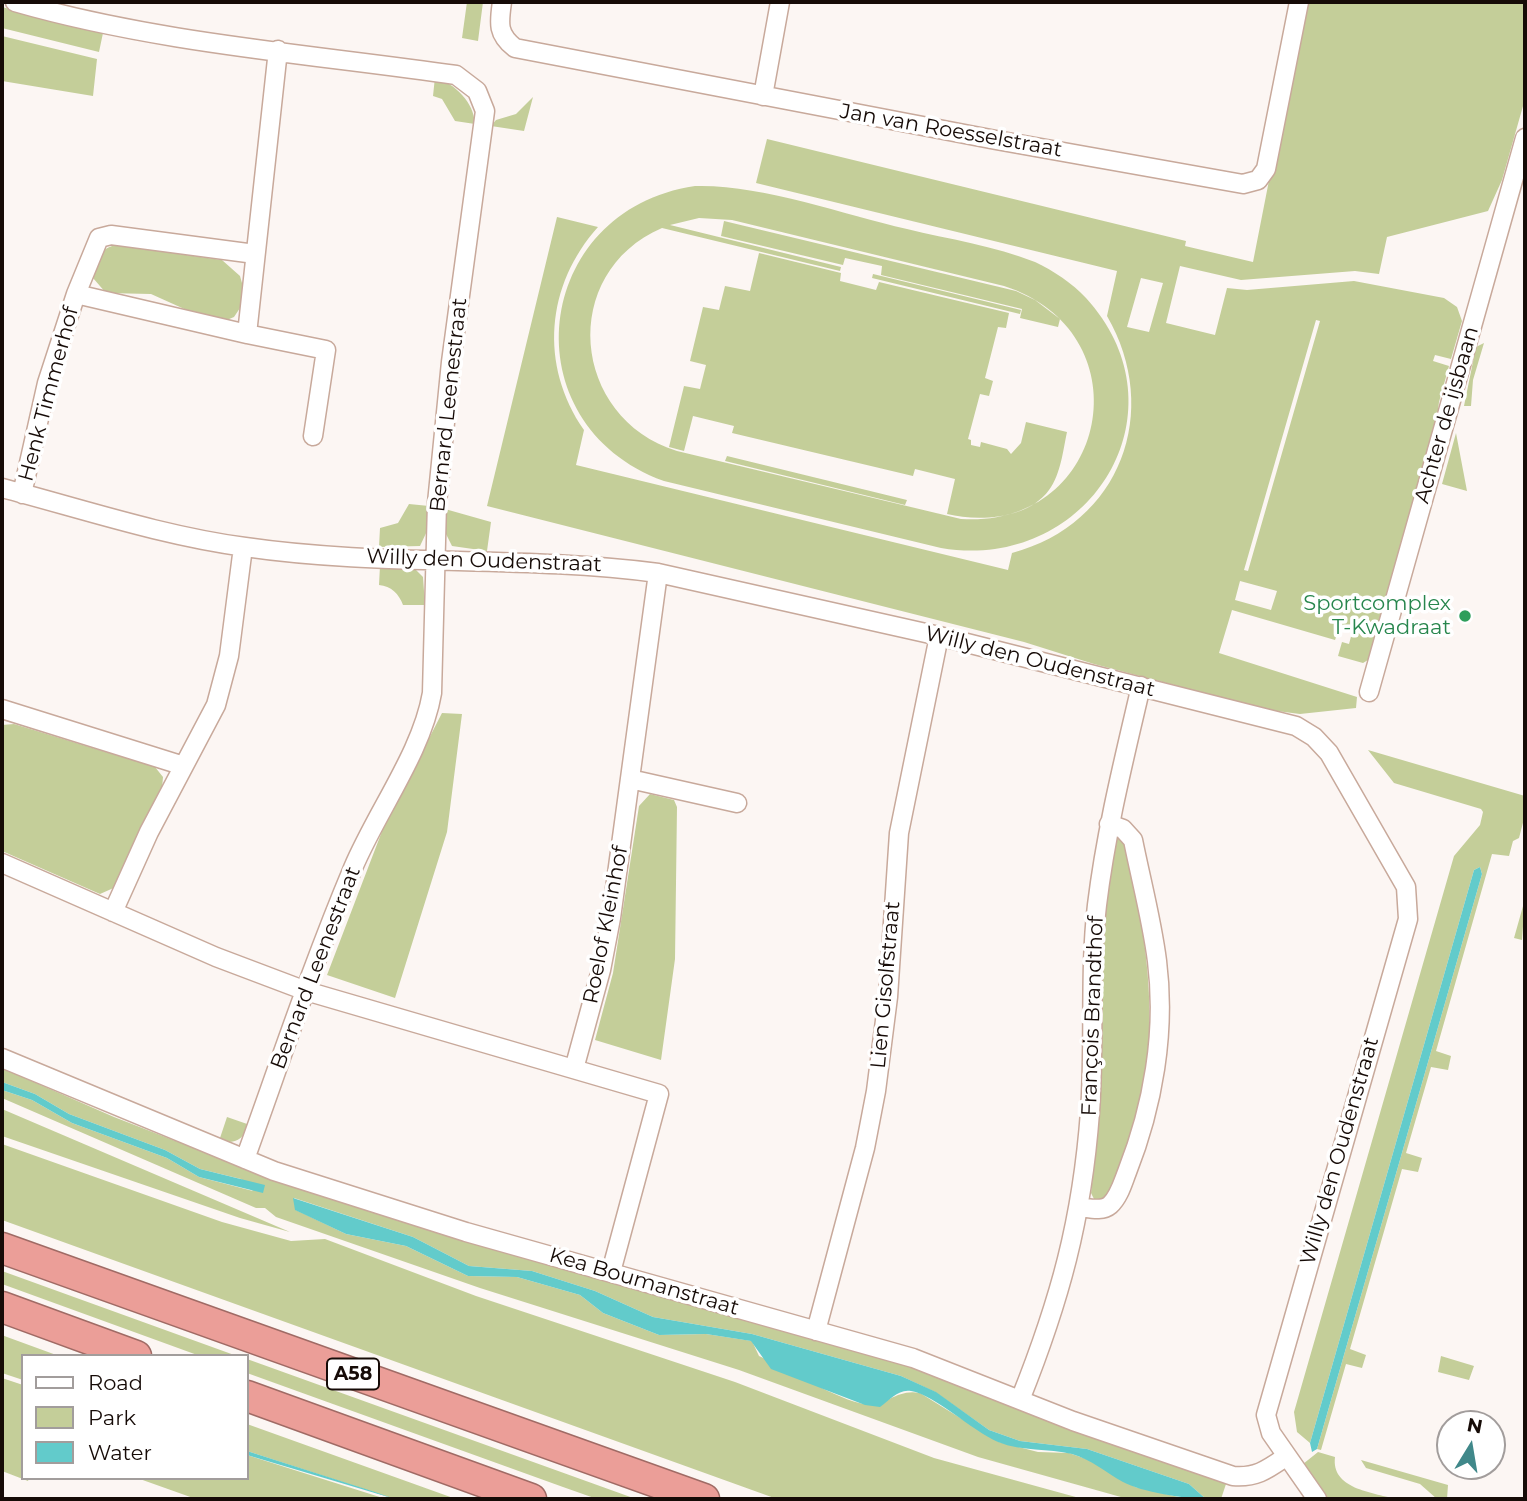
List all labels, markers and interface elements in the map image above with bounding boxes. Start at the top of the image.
street label: Jan van Roesselstraat [838,99,1064,163]
street label: Bernard Leenestraat [425,297,473,513]
street label: Henk Timmerhof [14,304,84,484]
street label: Achter de ijsbaan [1410,324,1484,506]
street label: Willy den Oudenstraat [366,544,602,578]
place label: Sportcomplex T-Kwadraat [1303,591,1451,641]
marker: Sportcomplex T-Kwadraat [1457,608,1473,624]
street label: Willy den Oudenstraat [923,621,1157,703]
street label: Roelof Kleinhof [578,844,634,1006]
street label: Bernard Leenestraat [266,863,366,1073]
street label: Lien Gisolfstraat [866,900,906,1070]
street label: François Brandthof [1077,915,1109,1117]
street label: Willy den Oudenstraat [1295,1034,1385,1268]
street label: Kea Boumanstraat [546,1243,742,1321]
legend [21,1354,248,1480]
road number: A58 [327,1358,379,1390]
text: Road [88,1370,143,1395]
text: Park [88,1405,136,1430]
north arrow [1436,1410,1506,1480]
text: N [1465,1413,1484,1439]
text: Water [88,1440,152,1465]

